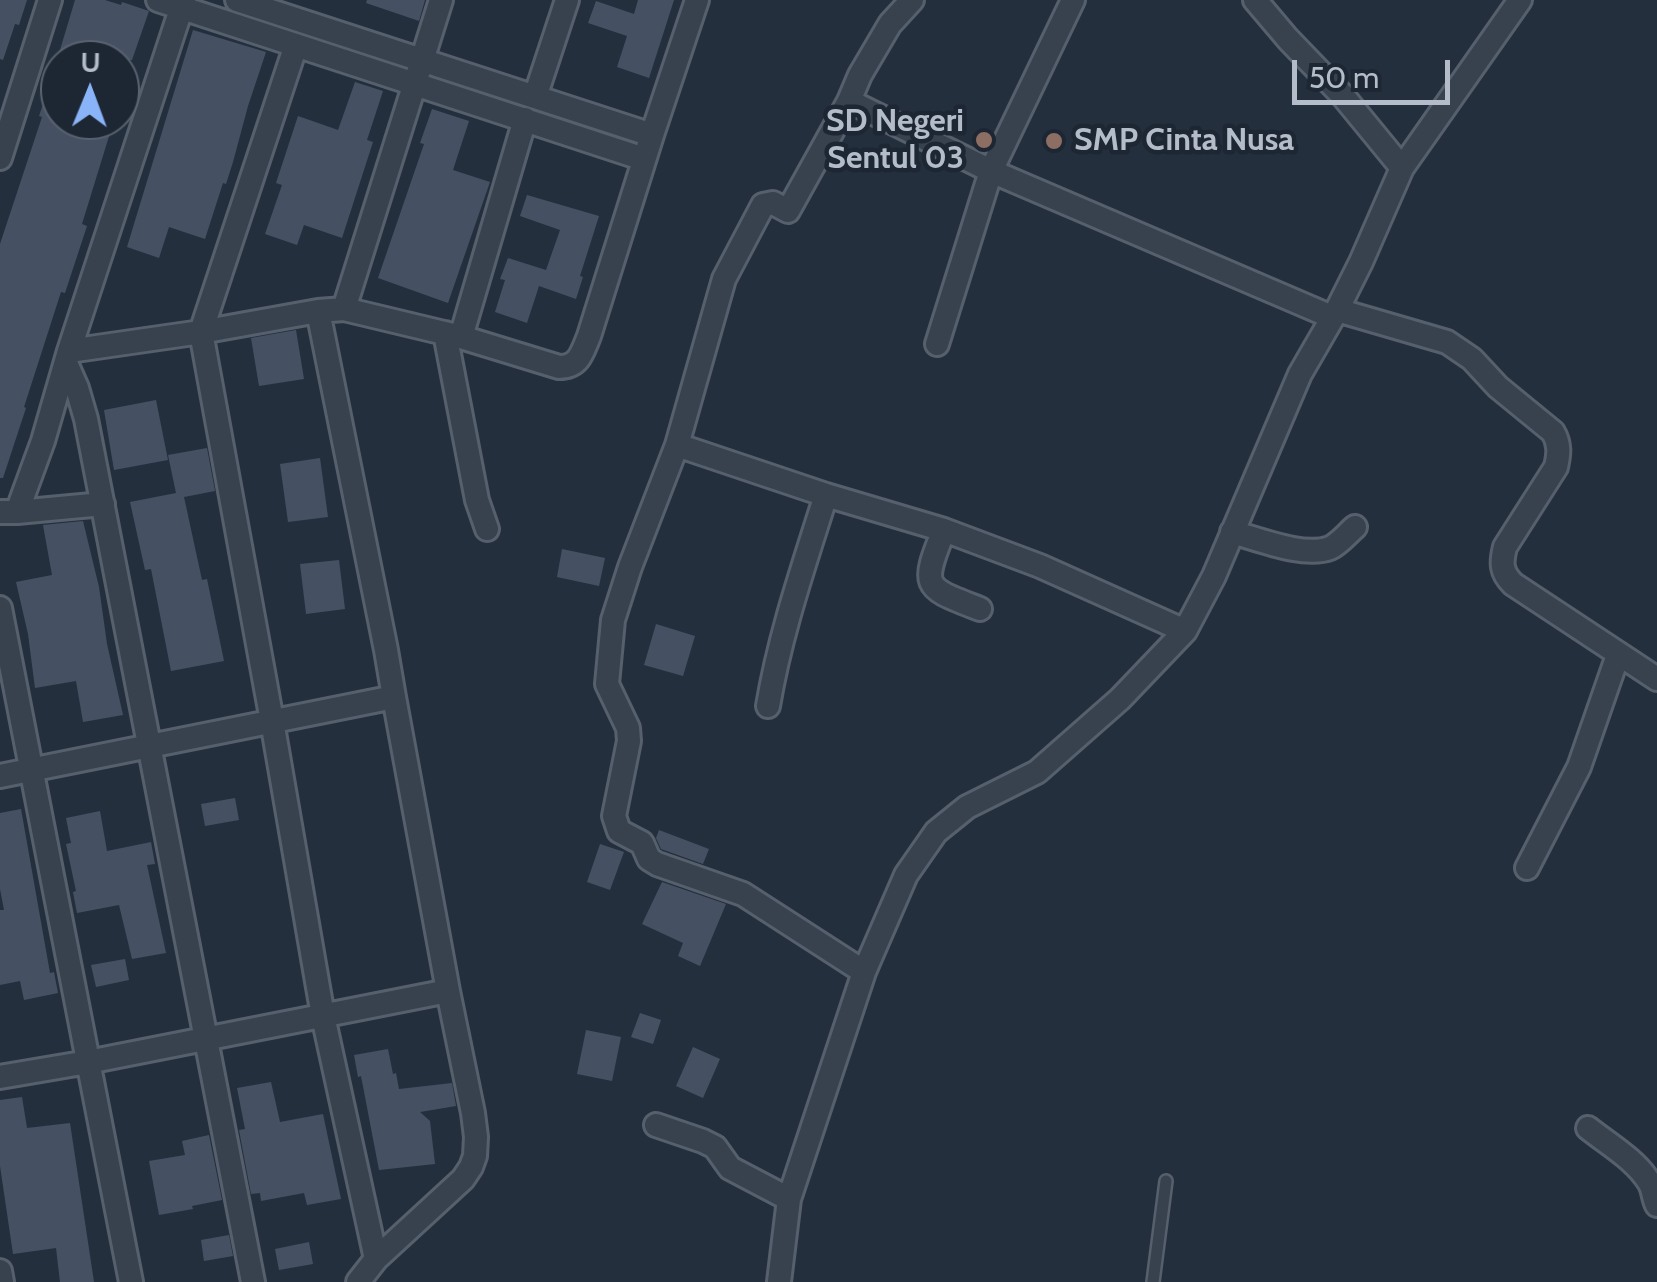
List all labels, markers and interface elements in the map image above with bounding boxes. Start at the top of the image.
north arrow [40,40,140,140]
scale bar [1297,40,1454,102]
text: U [80,45,101,79]
text: 50 m [1309,59,1379,96]
place label: SD Negeri Sentul 03 [826,103,964,178]
place label: SMP Cinta Nusa [1074,122,1294,160]
marker: SD Negeri Sentul 03 [973,129,995,151]
marker: SMP Cinta Nusa [1043,130,1065,152]

